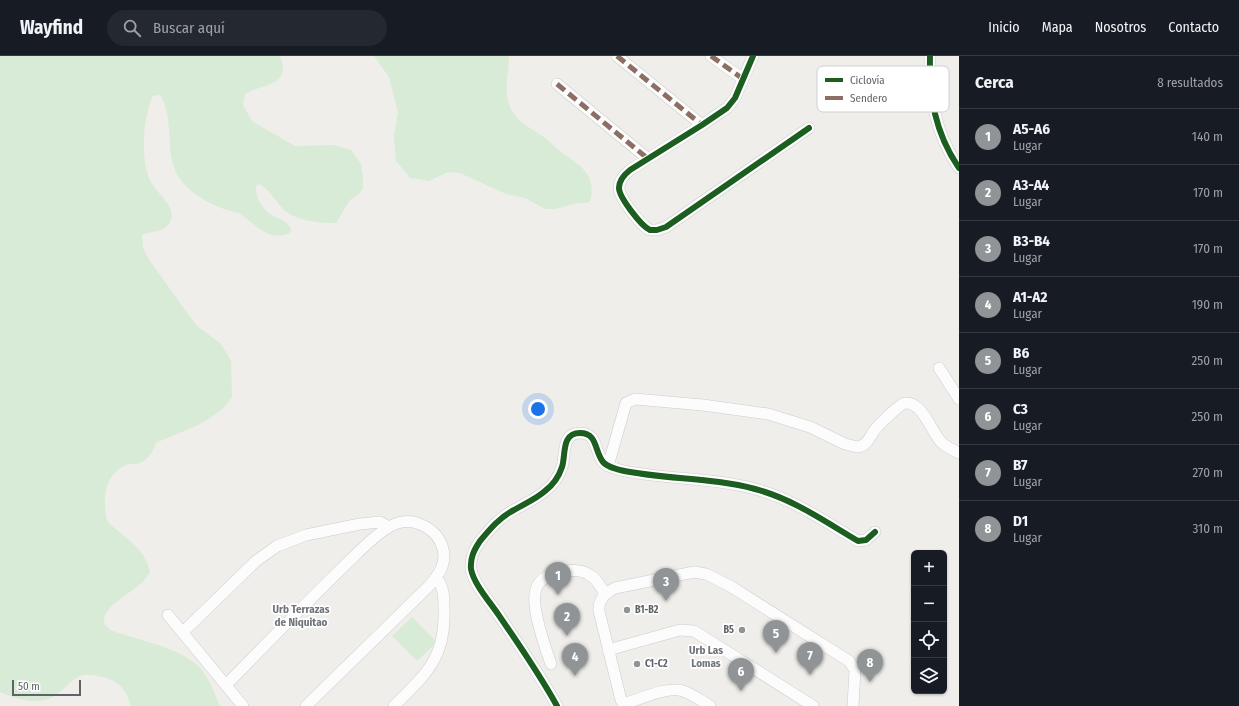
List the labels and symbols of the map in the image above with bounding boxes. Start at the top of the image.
legend [817,66,949,112]
text: Ciclovía [850,74,885,87]
text: Sendero [850,92,888,105]
your location [528,399,548,419]
pin: 1 [545,562,571,595]
pin: 3 [653,568,679,601]
district label: Urb Terrazas de Niquitao [272,603,330,629]
pin: 2 [554,603,580,636]
place label: B1-B2 [635,604,659,616]
marker: B1-B2 [622,605,632,615]
pin: 5 [763,620,789,653]
place label: B5 [724,624,734,636]
marker: B5 [737,625,747,635]
pin: 7 [797,642,823,675]
pin: 4 [562,643,588,676]
district label: Urb Las Lomas [689,644,723,670]
pin: 8 [857,649,883,682]
place label: C1-C2 [645,658,668,670]
pin: 6 [728,658,754,691]
marker: C1-C2 [632,659,642,669]
scale bar [12,678,81,697]

